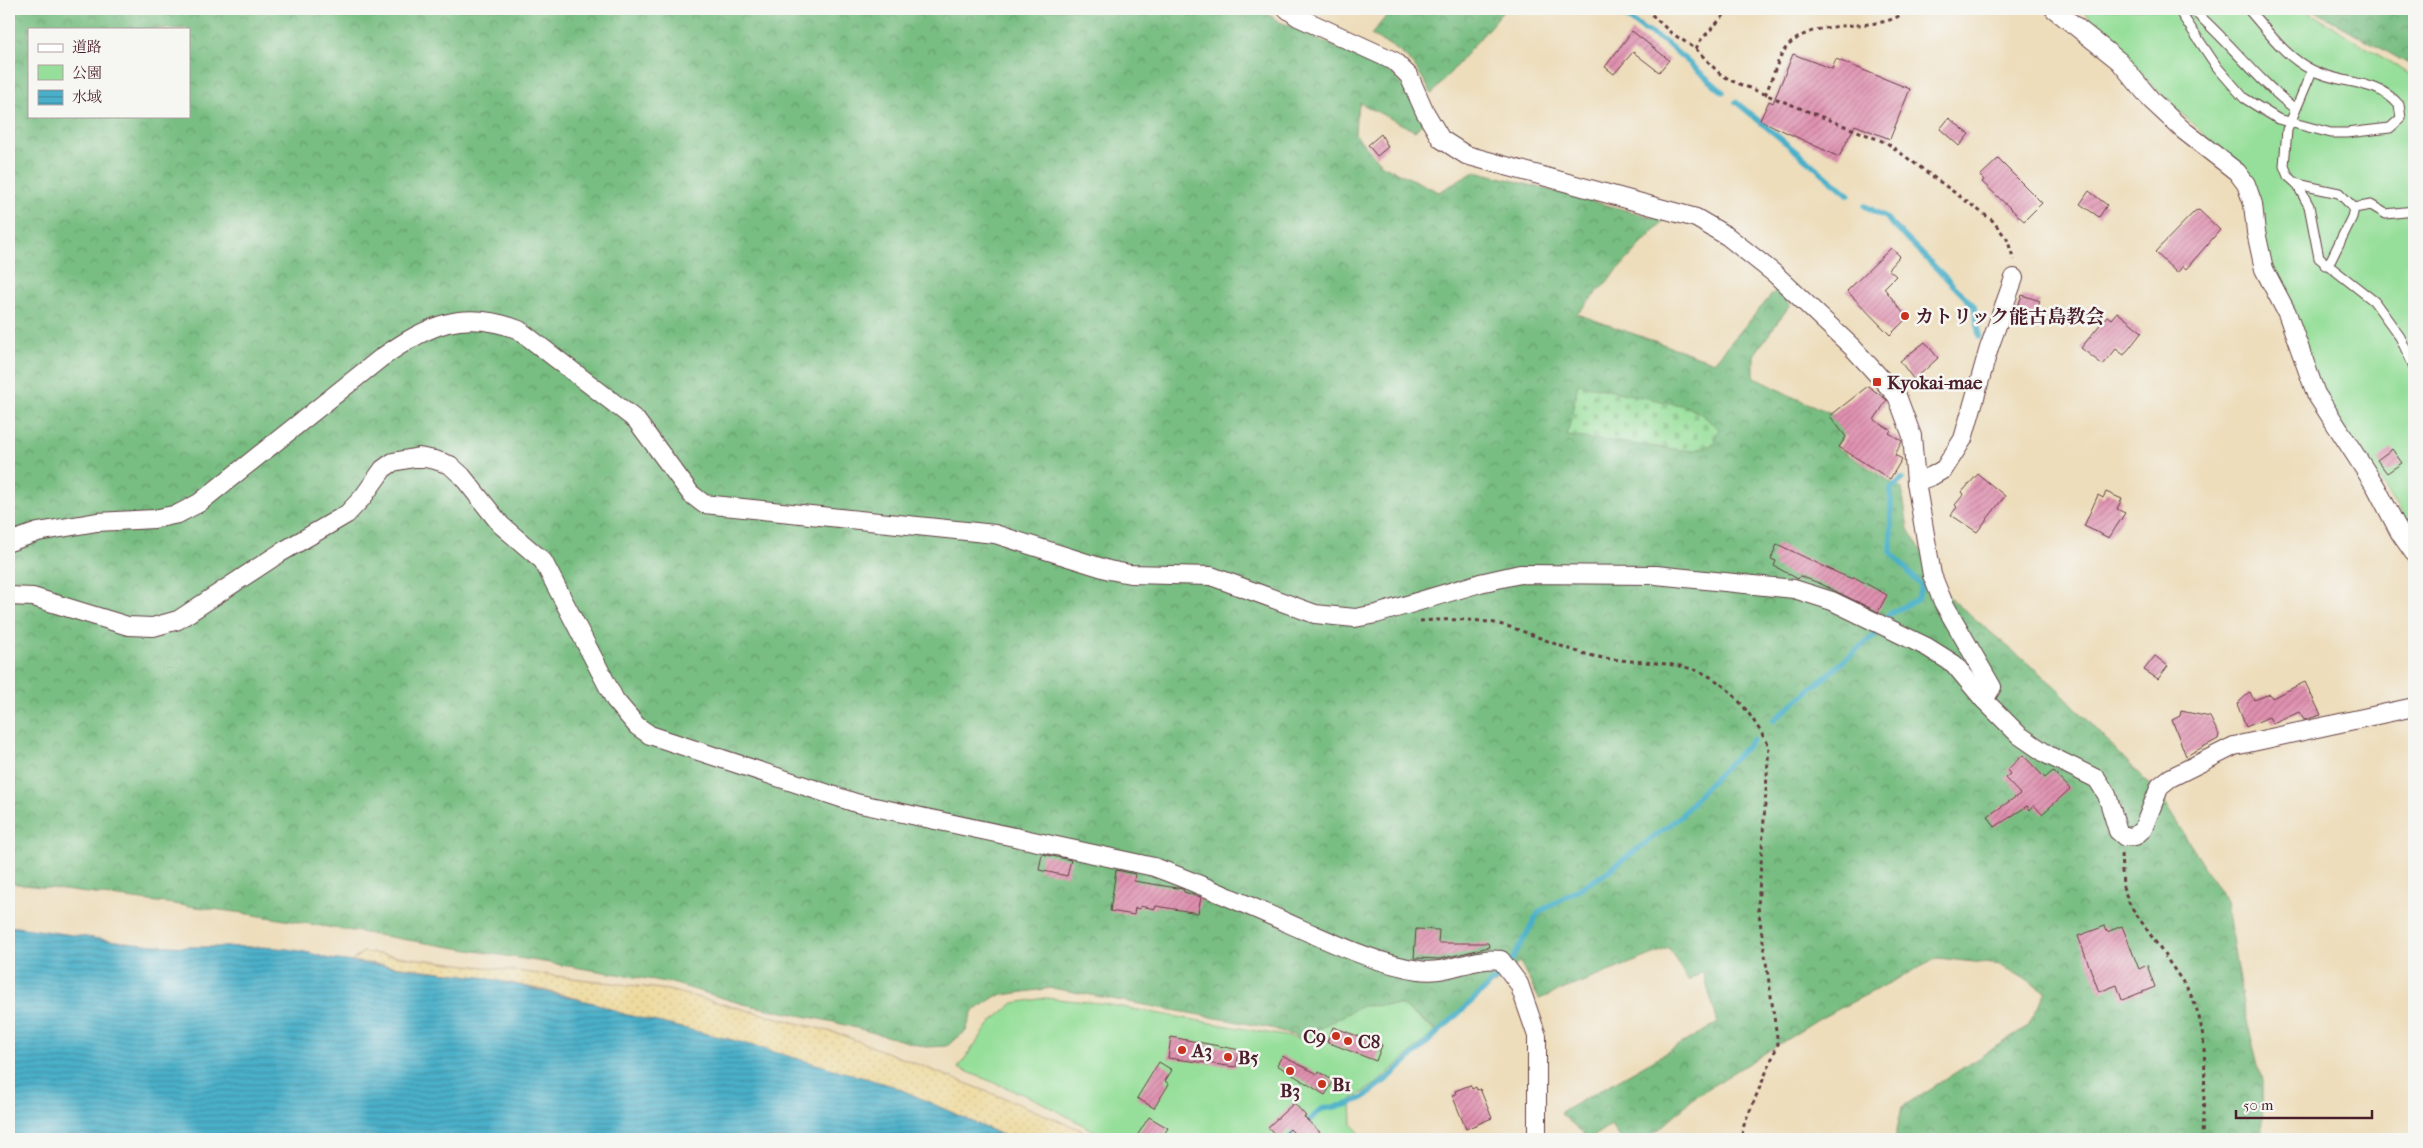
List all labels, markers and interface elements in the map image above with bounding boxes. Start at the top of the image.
legend [28,28,190,118]
text: 道路 [72,38,102,56]
text: 公園 [72,64,102,82]
text: 水域 [72,88,102,106]
place label: カトリック能古島教会 [1915,306,2104,328]
marker: カトリック能古島教会 [1899,310,1911,322]
place label: Kyokai-mae [1887,372,1983,394]
marker: Kyokai-mae [1871,376,1883,388]
place label: C9 [1303,1026,1326,1048]
marker: C9 [1330,1030,1342,1042]
place label: C8 [1358,1031,1380,1053]
marker: C8 [1342,1035,1354,1047]
place label: A3 [1191,1040,1212,1062]
marker: A3 [1176,1044,1188,1056]
place label: B5 [1238,1047,1259,1069]
marker: B5 [1222,1051,1234,1063]
marker: B3 [1284,1065,1296,1077]
place label: B1 [1332,1074,1351,1096]
marker: B1 [1316,1078,1328,1090]
place label: B3 [1280,1080,1300,1102]
scale bar [2236,1088,2372,1120]
text: 50 m [2243,1096,2274,1114]

